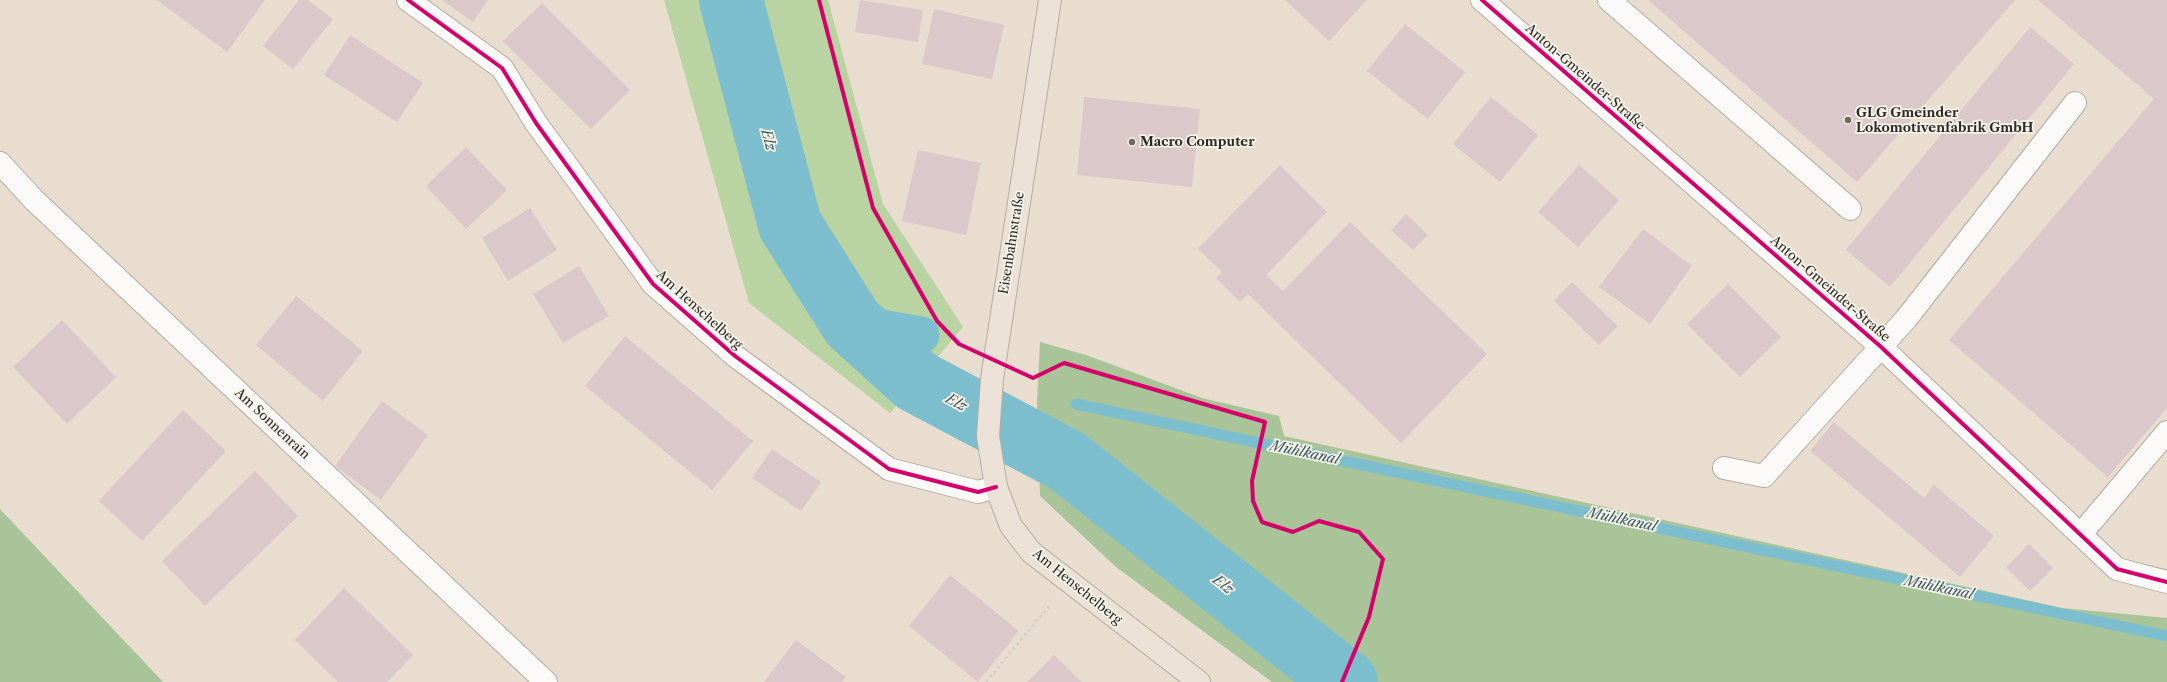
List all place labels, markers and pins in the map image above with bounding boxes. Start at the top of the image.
place label: GLG Gmeinder Lokomotivenfabrik GmbH [1856,105,2033,136]
marker: GLG Gmeinder Lokomotivenfabrik GmbH [1843,115,1853,125]
place label: Macro Computer [1140,134,1254,150]
marker: Macro Computer [1127,137,1137,147]

